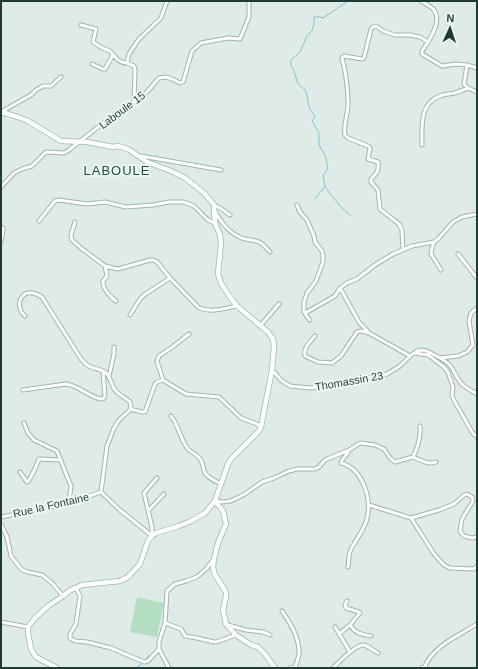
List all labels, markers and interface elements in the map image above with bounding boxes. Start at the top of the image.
north arrow [430,8,470,48]
text: N [446,12,455,24]
street label: Laboule 15 [97,89,147,131]
district label: LABOULE [84,163,150,178]
street label: Thomassin 23 [314,369,384,393]
street label: Rue la Fontaine [12,490,90,520]

